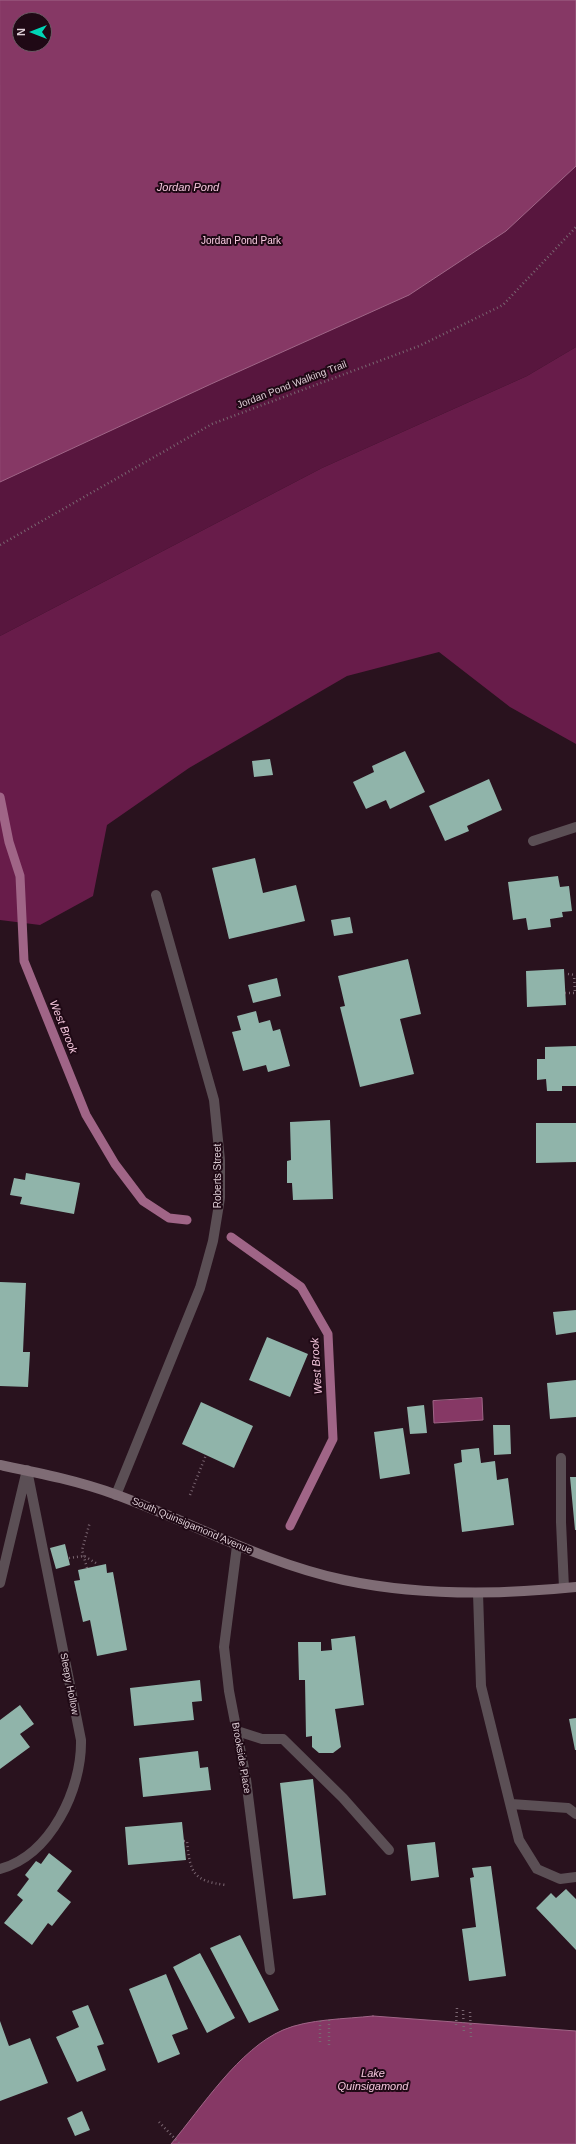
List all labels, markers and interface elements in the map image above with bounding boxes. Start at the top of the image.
north arrow [12,12,52,52]
text: N [15,28,27,36]
water label: Jordan Pond [157,181,219,195]
park label: Jordan Pond Park [201,235,281,247]
street label: Jordan Pond Walking Trail [235,359,349,411]
water label: West Brook [46,998,80,1056]
street label: Roberts Street [212,1144,224,1208]
water label: West Brook [308,1337,326,1395]
street label: South Quinsigamond Avenue [130,1495,254,1557]
street label: Sleepy Hollow [57,1652,81,1716]
street label: Brookside Place [229,1721,253,1795]
water label: Lake Quinsigamond [338,2067,408,2093]

